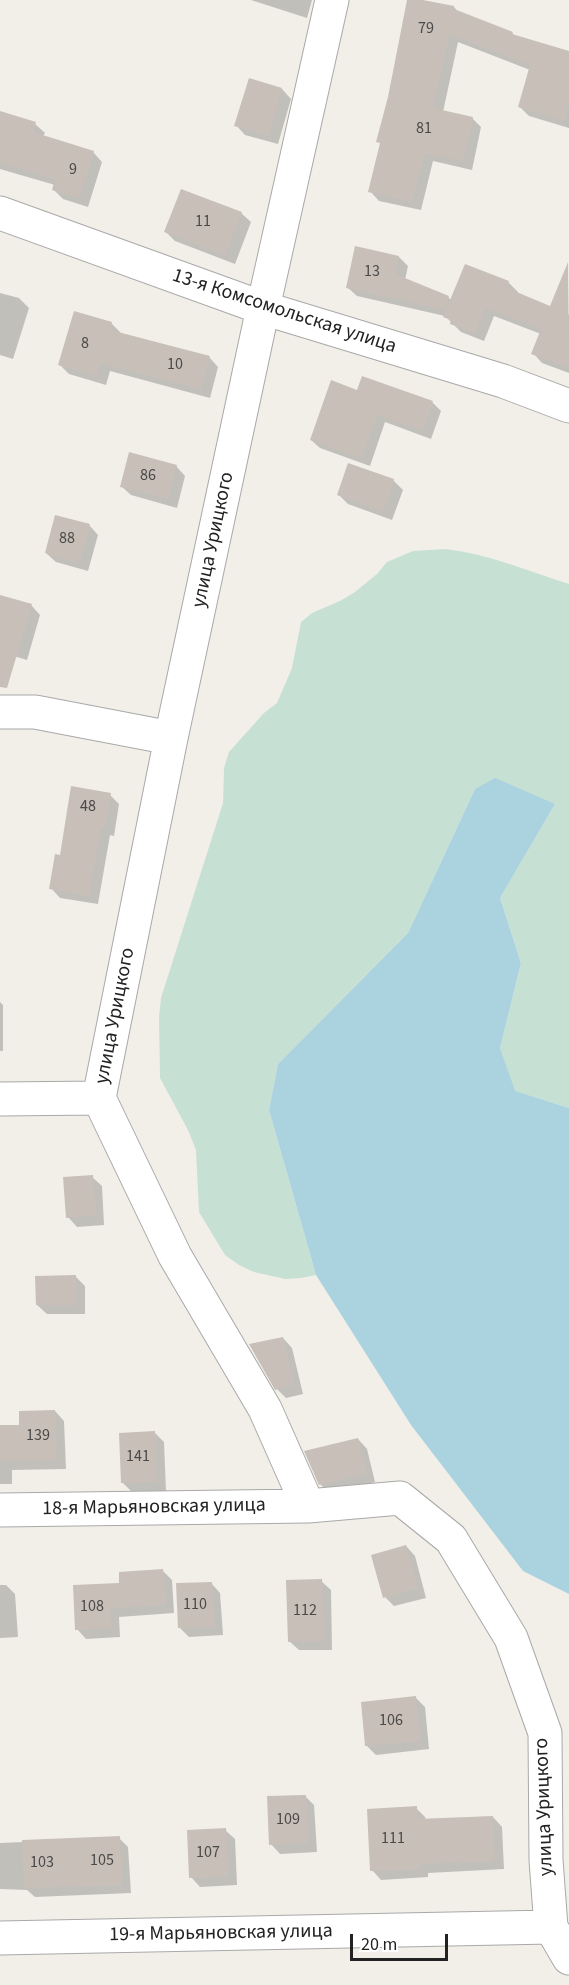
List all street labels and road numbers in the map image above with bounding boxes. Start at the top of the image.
street label: 13-я Комсомольская улица [169,264,399,360]
street label: улица Урицкого [188,470,240,610]
street label: улица Урицкого [91,946,141,1086]
street label: 18-я Марьяновская улица [42,1494,266,1522]
street label: улица Урицкого [531,1737,559,1877]
street label: 19-я Марьяновская улица [109,1920,333,1948]

